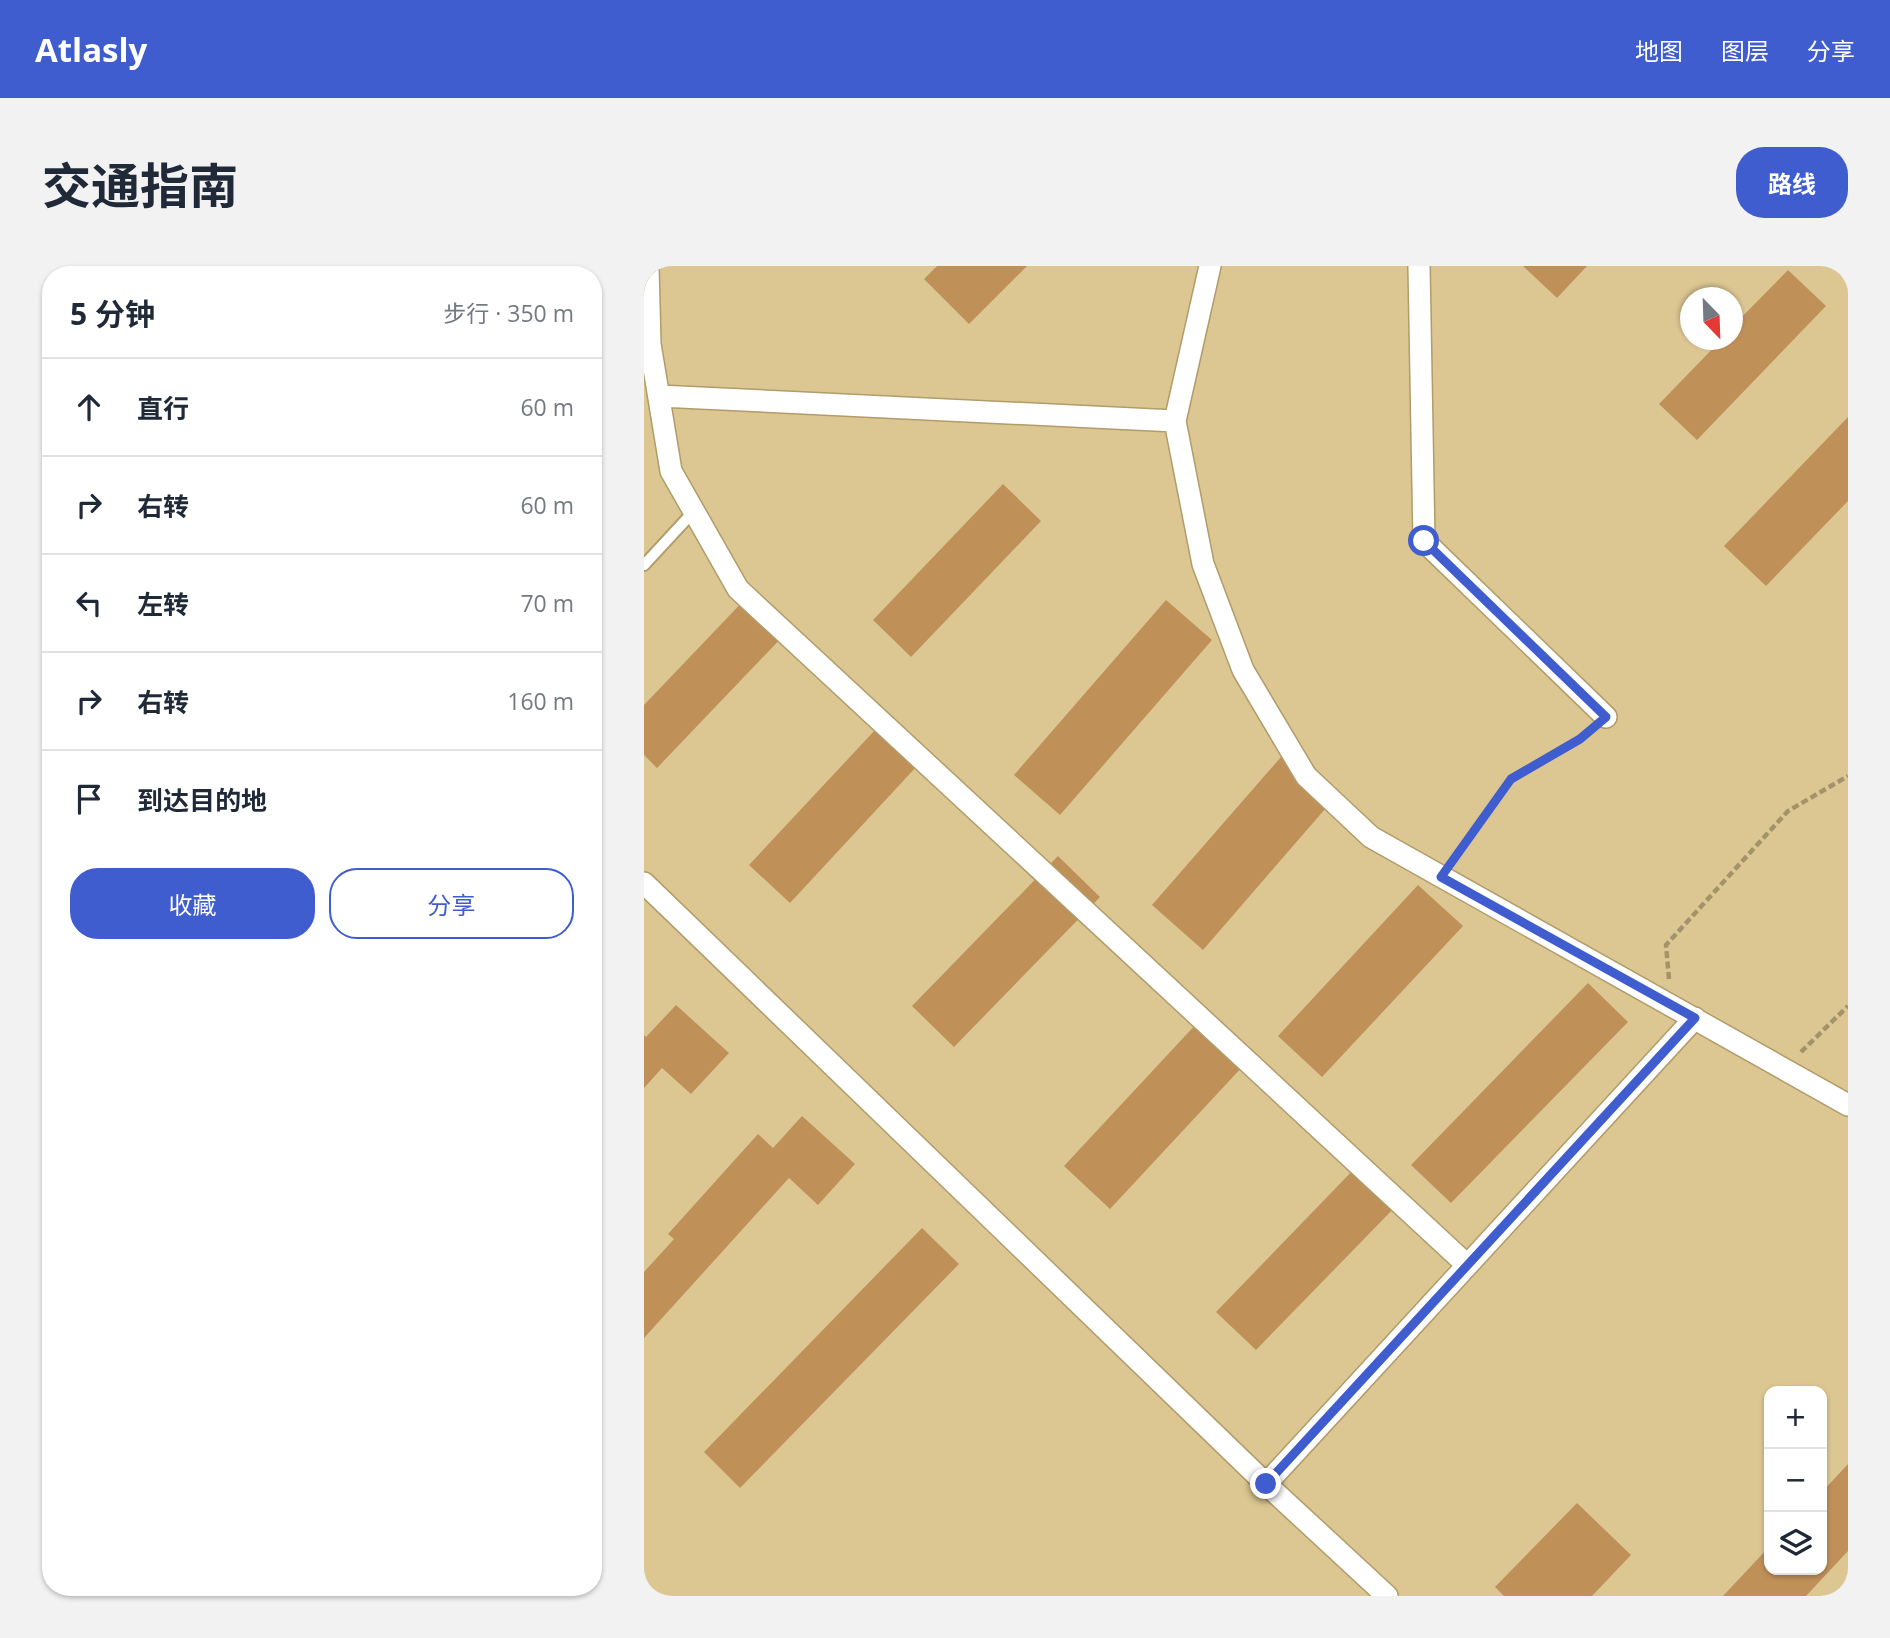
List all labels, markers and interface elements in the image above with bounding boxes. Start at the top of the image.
text: Atlasly [35,27,147,72]
text: 地图 [1635,34,1683,67]
text: 图层 [1721,34,1769,67]
text: 分享 [1807,34,1855,67]
button: 路线 [1736,147,1848,218]
text: 交通指南 [42,152,238,218]
north arrow [1680,287,1743,350]
text: 5 分钟 [70,293,155,334]
text: 步行 · 350 m [443,297,574,329]
icon: ahead [70,388,108,426]
text: 直行 [137,390,189,426]
text: 60 m [520,391,574,423]
icon: right [70,486,108,524]
text: 右转 [137,488,189,524]
text: 60 m [520,489,574,521]
route start [1408,525,1439,556]
icon: left [70,584,108,622]
text: 左转 [137,586,189,622]
text: 70 m [520,587,574,619]
icon: right [70,682,108,720]
text: 右转 [137,684,189,720]
text: 160 m [507,685,574,717]
icon: arrive [70,780,108,818]
text: 到达目的地 [137,782,267,818]
button: 收藏 [70,868,315,939]
button: 分享 [329,868,574,939]
map controls [1764,1386,1827,1575]
button: + [1764,1386,1827,1449]
button: − [1764,1449,1827,1512]
route end [1250,1468,1281,1499]
button: layers [1764,1512,1827,1575]

